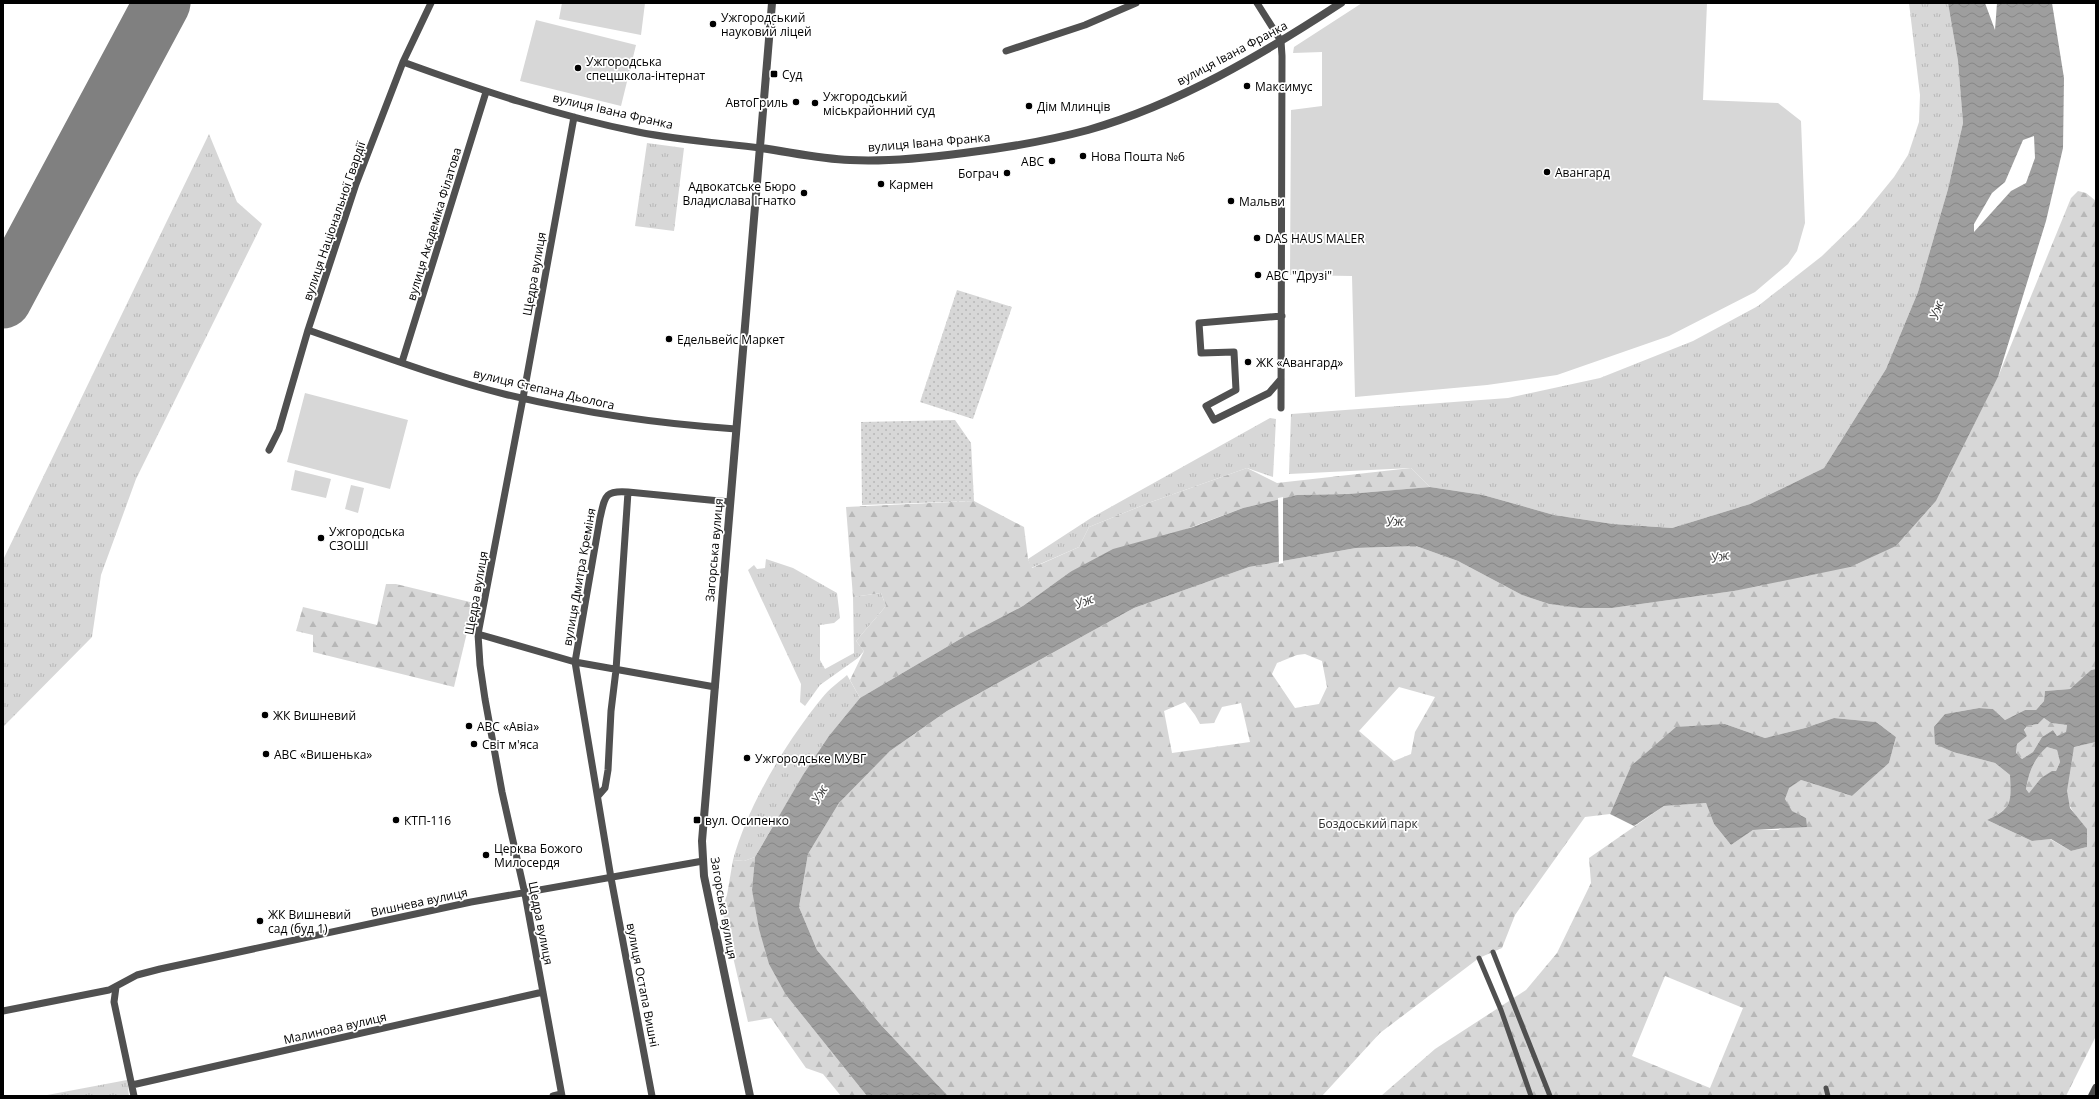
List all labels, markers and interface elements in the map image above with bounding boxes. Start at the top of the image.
place label: Ужгородський науковий ліцей [721,9,812,40]
street label: вулиця Івана Франка [1174,17,1290,89]
marker: Ужгородський науковий ліцей [708,19,718,29]
place label: Ужгородська спецшкола-інтернат [586,53,706,84]
marker: Ужгородська спецшкола-інтернат [573,63,583,73]
place label: Суд [782,66,803,83]
marker: Суд [769,69,779,79]
place label: Максимус [1255,78,1313,95]
marker: Максимус [1242,81,1252,91]
place label: Ужгородський міськрайонний суд [823,88,935,119]
street label: вулиця Івана Франка [551,89,675,133]
place label: АвтоГриль [725,94,788,111]
marker: АвтоГриль [791,97,801,107]
marker: Ужгородський міськрайонний суд [810,98,820,108]
place label: Дім Млинців [1037,98,1111,115]
marker: Дім Млинців [1024,101,1034,111]
street label: вулиця Івана Франка [867,128,991,156]
street label: вулиця Національної Гвардії [299,138,370,303]
street label: вулиця Академіка Філатова [403,145,465,303]
place label: Нова Пошта №6 [1091,148,1185,165]
marker: Нова Пошта №6 [1078,151,1088,161]
place label: ABC [1021,153,1044,170]
marker: ABC [1047,156,1057,166]
place label: Авангард [1555,164,1610,181]
place label: Бограч [958,165,999,182]
marker: Авангард [1542,167,1552,177]
marker: Бограч [1002,168,1012,178]
place label: Кармен [889,176,933,193]
place label: Адвокатське Бюро Владислава Ігнатко [682,178,796,209]
marker: Кармен [876,179,886,189]
marker: Адвокатське Бюро Владислава Ігнатко [799,188,809,198]
place label: Мальви [1239,193,1285,210]
marker: Мальви [1226,196,1236,206]
place label: DAS HAUS MALER [1265,230,1365,247]
street label: Щедра вулиця [518,231,550,317]
marker: DAS HAUS MALER [1252,233,1262,243]
place label: ABC "Друзі" [1266,267,1332,284]
marker: ABC "Друзі" [1253,270,1263,280]
water label: Уж [1924,297,1948,322]
place label: Едельвейс Маркет [677,331,785,348]
marker: Едельвейс Маркет [664,334,674,344]
place label: ЖК «Авангард» [1256,354,1343,371]
marker: ЖК «Авангард» [1243,357,1253,367]
street label: вулиця Степана Дьолога [472,364,616,414]
street label: Загорська вулиця [701,498,727,602]
street label: вулиця Дмитра Креміня [559,507,599,647]
water label: Уж [1384,511,1406,531]
place label: Ужгородська СЗОШІ [329,523,405,554]
marker: Ужгородська СЗОШІ [316,533,326,543]
water label: Уж [1708,545,1732,567]
street label: Щедра вулиця [460,550,492,636]
water label: Уж [1071,589,1097,613]
place label: ЖК Вишневий [273,707,356,724]
marker: ЖК Вишневий [260,710,270,720]
place label: ABC «Авіа» [477,718,539,735]
marker: ABC «Авіа» [464,721,474,731]
place label: Світ м'яса [482,736,539,753]
marker: Світ м'яса [469,739,479,749]
place label: ABC «Вишенька» [274,746,372,763]
marker: ABC «Вишенька» [261,749,271,759]
place label: Ужгородське МУВГ [755,750,866,767]
marker: Ужгородське МУВГ [742,753,752,763]
water label: Уж [806,781,832,807]
place label: КТП-116 [404,812,451,829]
place label: вул. Осипенко [705,812,789,829]
marker: КТП-116 [391,815,401,825]
marker: вул. Осипенко [692,815,702,825]
park label: Боздоський парк [1318,815,1419,832]
place label: Церква Божого Милосердя [494,840,583,871]
marker: Церква Божого Милосердя [481,850,491,860]
street label: Загорська вулиця [707,855,741,961]
street label: Щедра вулиця [525,880,557,966]
street label: Вишнева вулиця [369,883,469,921]
place label: ЖК Вишневий сад (буд 1) [268,906,351,937]
marker: ЖК Вишневий сад (буд 1) [255,916,265,926]
street label: вулиця Остапа Вишні [623,922,663,1048]
street label: Малинова вулиця [282,1008,388,1048]

